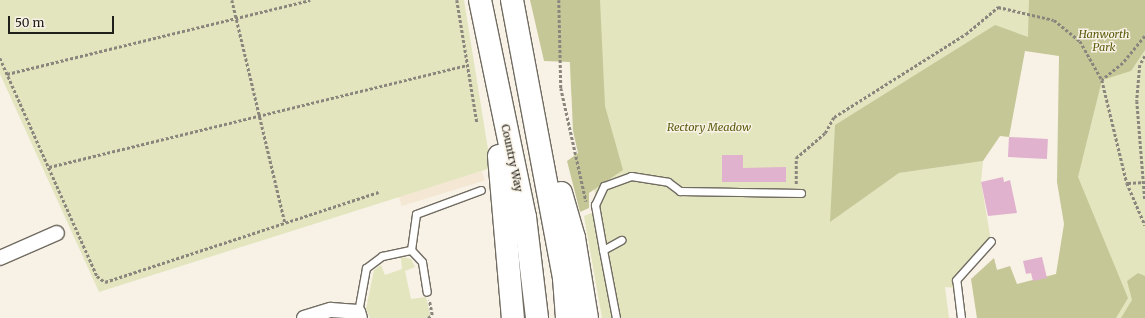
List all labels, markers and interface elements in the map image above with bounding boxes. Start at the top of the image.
scale bar [10,8,116,34]
text: 50 m [15,15,44,30]
park label: Hanworth Park [1079,28,1129,54]
park label: Rectory Meadow [667,120,751,134]
street label: Country Way [498,123,526,193]

